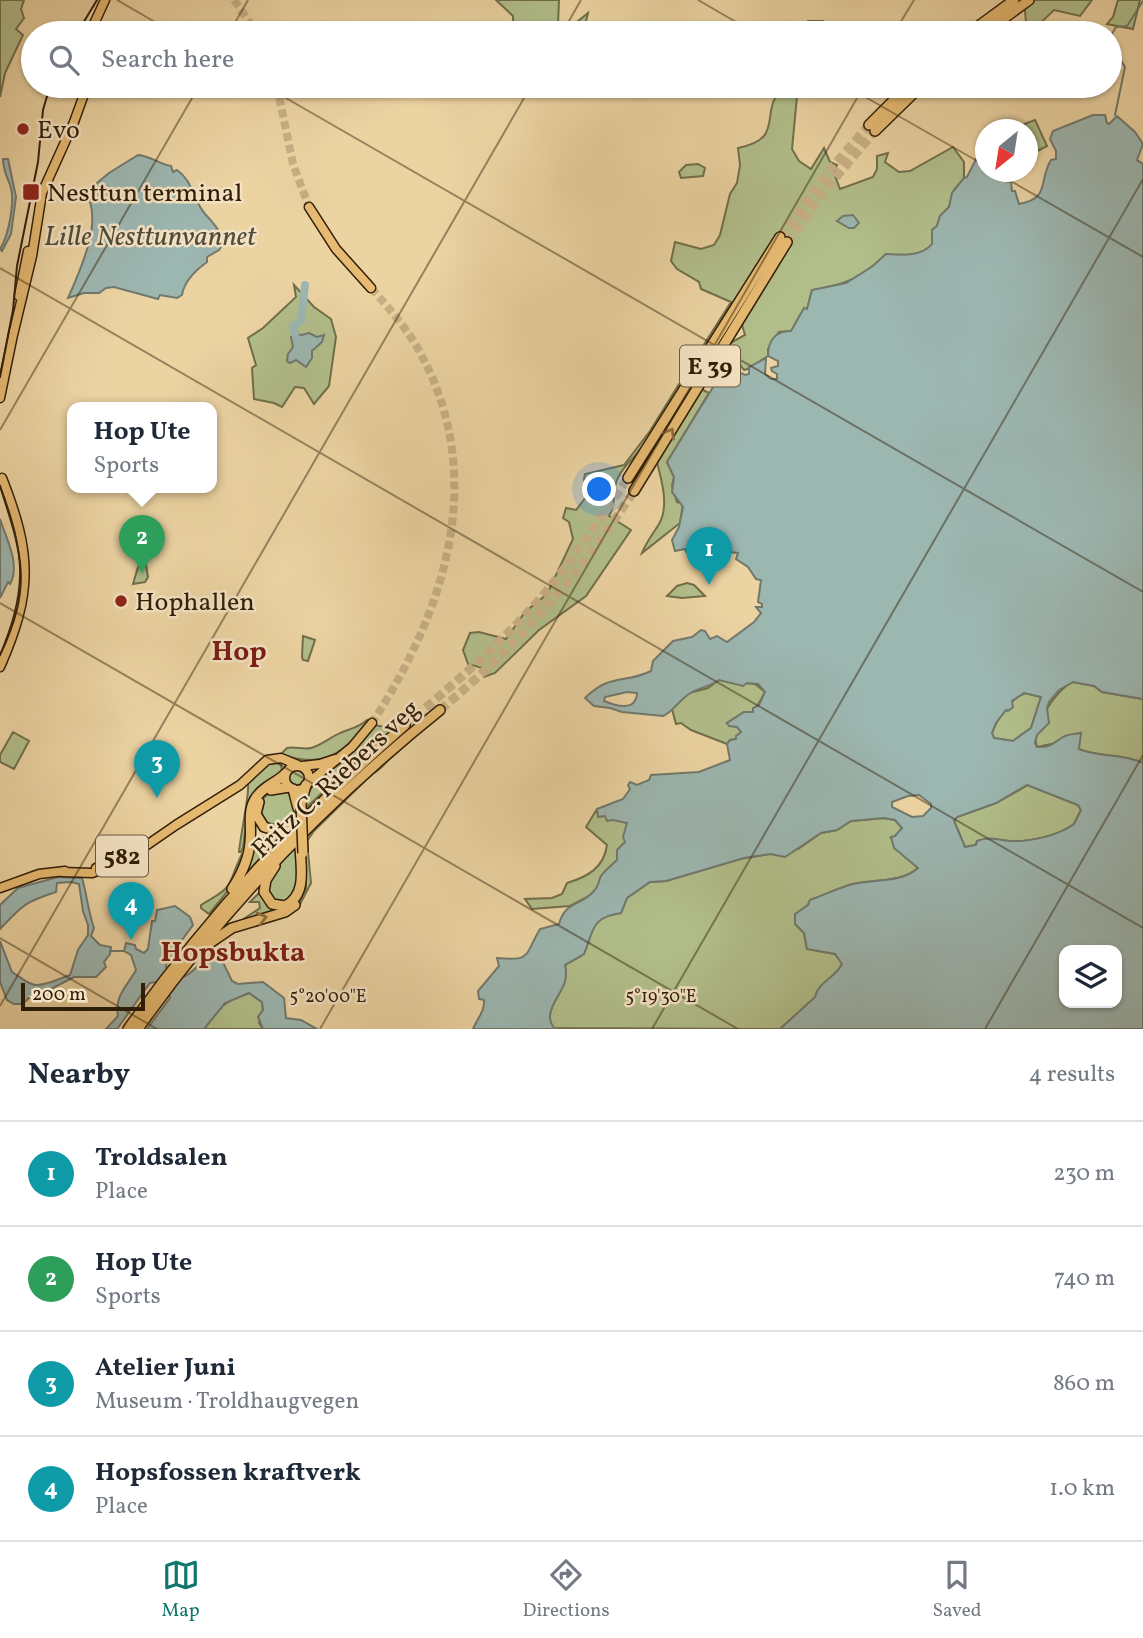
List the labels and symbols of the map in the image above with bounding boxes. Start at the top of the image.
place label: Evo [37,113,80,149]
north arrow [975,119,1038,182]
marker: Evo [15,121,31,137]
place label: Nesttun terminal [47,176,242,212]
marker: Nesttun terminal [21,182,41,202]
water label: Lille Nesttunvannet [44,218,257,257]
road number: E 39 [680,346,740,386]
one-way arrow [661,428,674,441]
your location [582,472,616,506]
pin: 2 [119,515,165,573]
pin: 1 [686,527,732,585]
place label: Hophallen [135,585,255,621]
marker: Hophallen [113,593,129,609]
district label: Hop [211,633,267,672]
street label: Fritz C. Riebers veg [244,692,428,867]
pin: 3 [134,740,180,798]
road number: 582 [96,836,148,876]
pin: 4 [108,882,154,940]
one-way arrow [256,912,268,926]
district label: Hopsbukta [161,934,305,973]
scale bar [21,980,145,1012]
text: 5°20'00"E [290,985,367,1010]
text: 5°19'30"E [625,985,697,1010]

